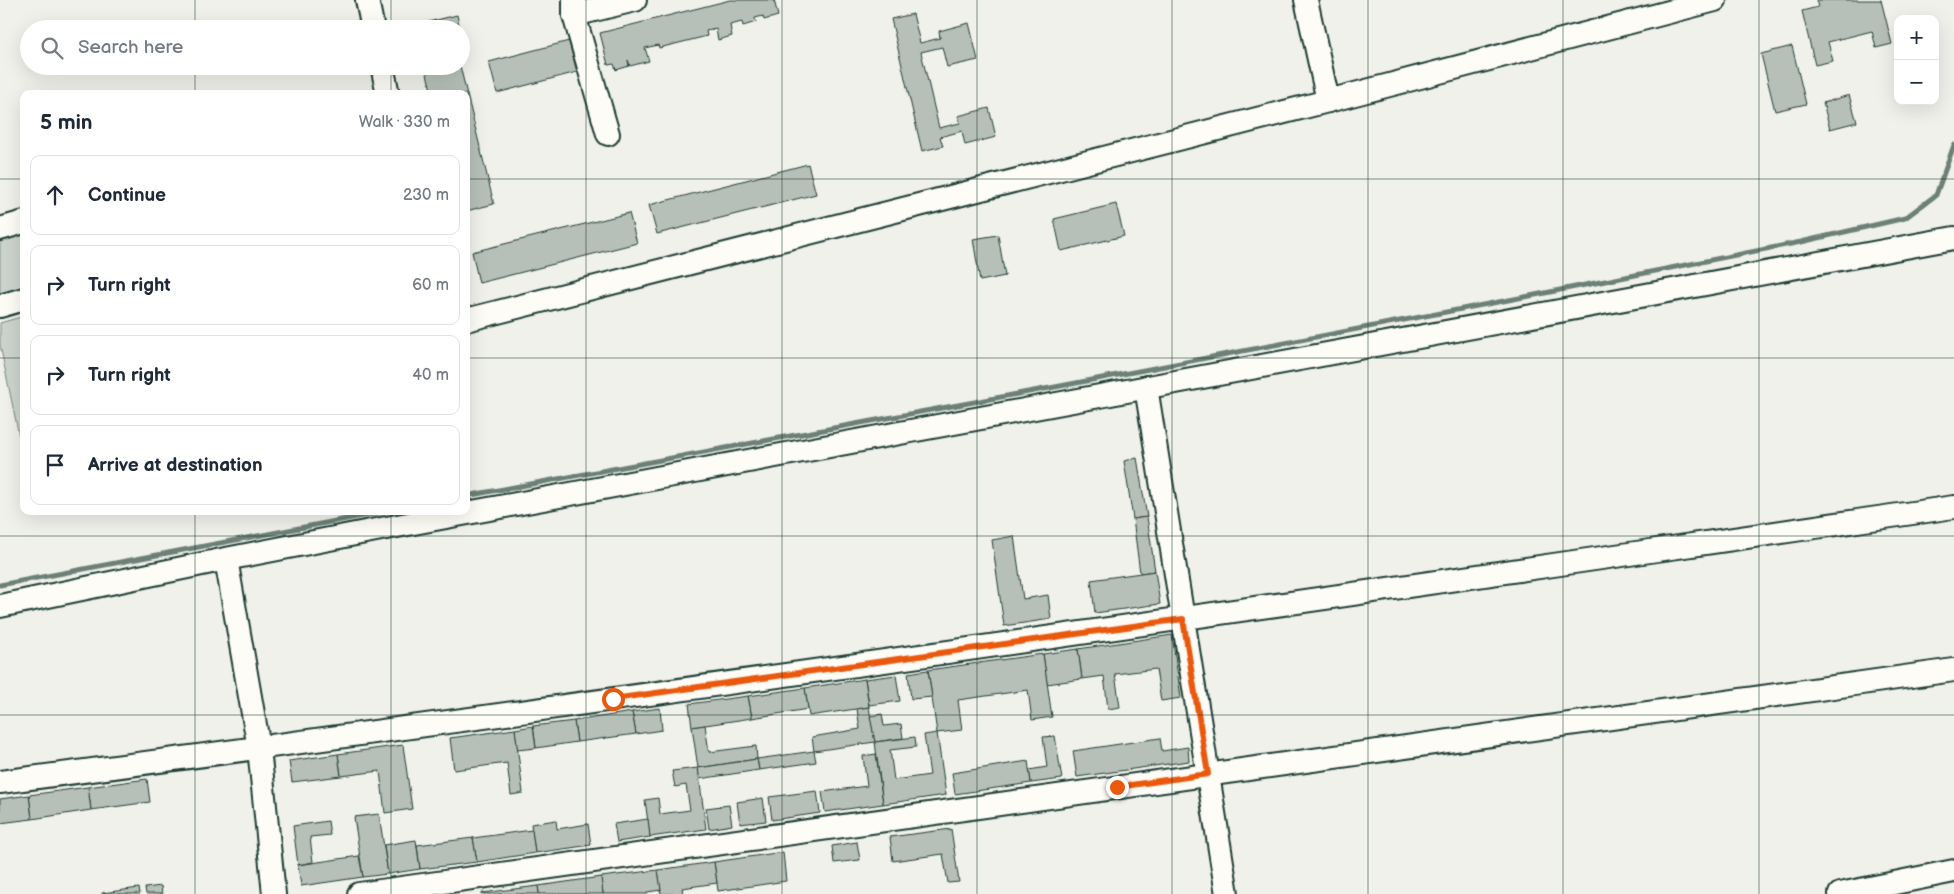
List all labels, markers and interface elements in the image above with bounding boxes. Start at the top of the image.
map controls [1894,15,1939,105]
button: + [1894,15,1939,60]
search box [20,20,470,75]
icon: search [38,34,66,62]
text: Search here [78,36,183,59]
button: − [1894,60,1939,105]
text: 5 min [40,110,93,135]
text: Walk · 330 m [359,113,450,132]
icon: ahead [41,181,69,209]
text: Continue [88,184,166,207]
text: 230 m [403,186,449,205]
icon: right [41,271,69,299]
text: Turn right [88,274,171,297]
text: 60 m [412,276,449,295]
icon: right [41,361,69,389]
text: Turn right [88,364,171,387]
text: 40 m [412,366,449,385]
icon: arrive [41,451,69,479]
text: Arrive at destination [88,454,263,477]
route start [602,688,625,711]
route end [1106,776,1129,799]

